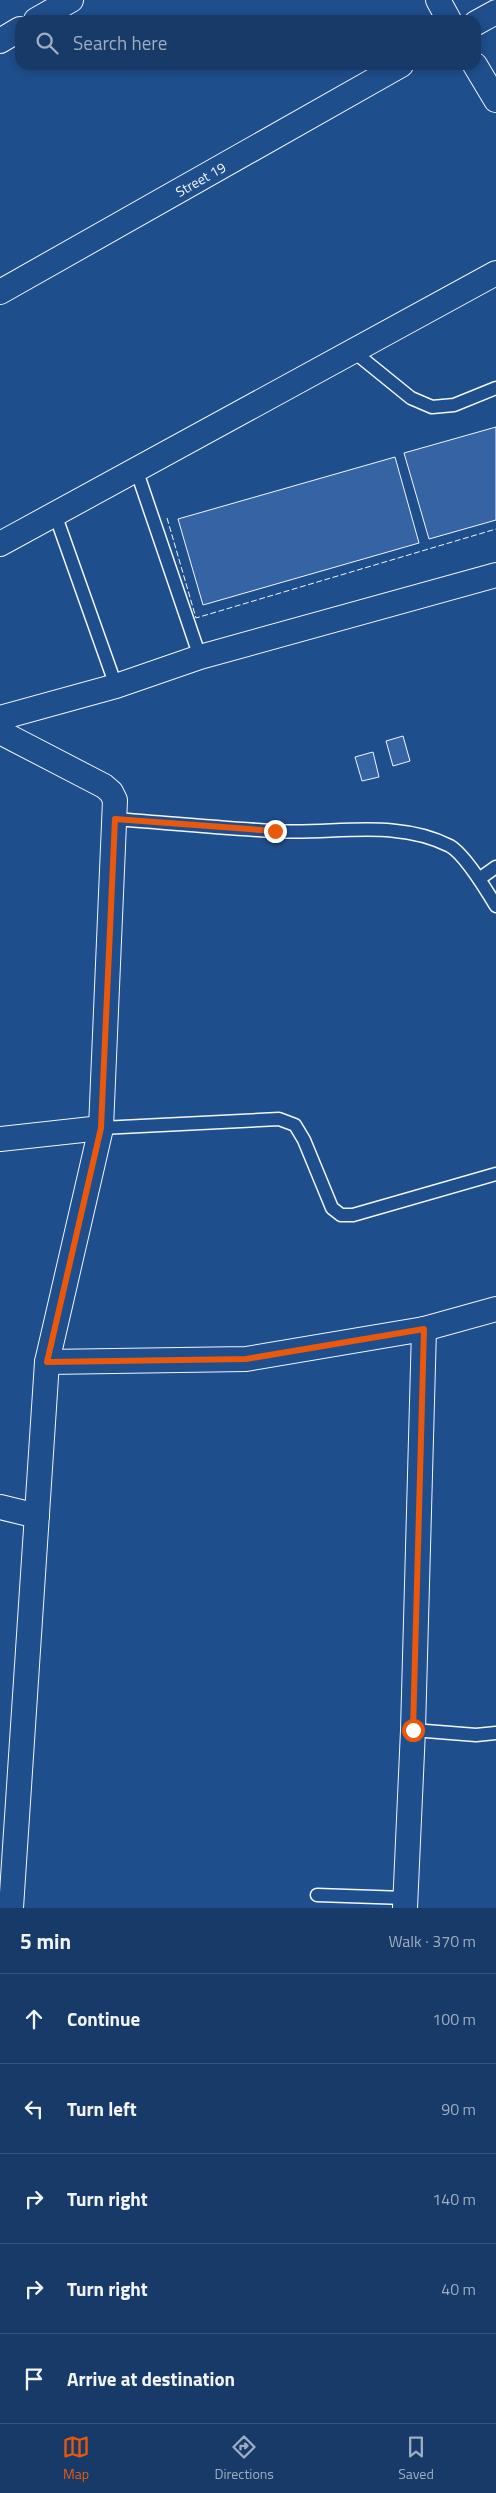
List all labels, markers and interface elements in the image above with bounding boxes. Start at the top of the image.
search box [15,15,481,70]
text: Search here [73,28,167,57]
icon: search [33,29,61,57]
street label: Street 19 [171,156,229,201]
route end [264,820,287,843]
route start [402,1719,425,1742]
text: 5 min [20,1925,71,1957]
text: Walk · 370 m [388,1929,476,1953]
text: Continue [67,2004,140,2033]
icon: ahead [20,2005,48,2033]
text: 100 m [432,2007,476,2031]
text: Turn left [67,2094,137,2123]
icon: left [20,2095,48,2123]
text: 90 m [441,2097,476,2121]
text: Turn right [67,2184,148,2213]
icon: right [20,2185,48,2213]
text: 140 m [432,2187,476,2211]
text: Turn right [67,2274,148,2303]
icon: right [20,2275,48,2303]
text: 40 m [441,2277,476,2301]
text: Arrive at destination [67,2364,235,2393]
icon: arrive [20,2365,48,2393]
tab: Map [62,2433,90,2484]
tab: Directions [214,2433,274,2484]
tab: Saved [398,2433,434,2484]

